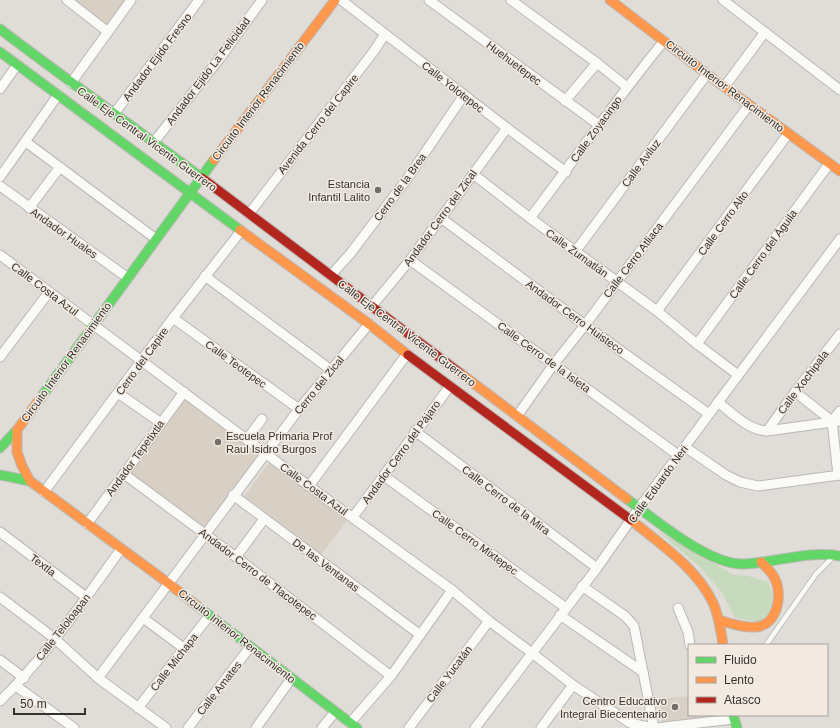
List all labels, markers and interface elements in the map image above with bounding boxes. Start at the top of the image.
street label: Andador Ejido Fresno [120,11,194,103]
street label: Andador Ejido La Felicidad [164,15,252,127]
street label: Circuito Interior Renacimiento [664,38,786,134]
street label: Huehuetepec [484,39,544,88]
street label: Circuito Interior Renacimiento [210,40,306,162]
street label: Calle Yolotepec [419,59,487,115]
street label: Avenida Cerro del Capire [275,72,361,176]
street label: Calle Eje Central Vicente Guerrero [75,84,219,194]
street label: Calle Zoyacingo [568,94,624,164]
street label: Calle Aviluz [619,137,663,189]
street label: Cerro de la Brea [371,150,429,223]
street label: Andador Cerro del Zical [401,167,479,269]
place label: Estancia Infantil Lalito [308,178,371,203]
marker: Estancia Infantil Lalito [373,185,383,195]
street label: Calle Cerro Alto [696,188,750,258]
street label: Andador Huales [28,205,100,261]
street label: Calle Cerro del Águila [727,206,800,301]
street label: Calle Cerro Atliaca [601,219,666,300]
street label: Calle Zumatlán [544,226,610,280]
street label: Calle Costa Azul [9,260,81,318]
street label: Calle Eje Central Vicente Guerrero [336,277,478,389]
street label: Andador Cerro Huisteco [524,277,626,357]
street label: Circuito Interior Renacimiento [19,300,113,424]
street label: Calle Cerro de la Isleta [495,319,593,395]
street label: Cerro del Capire [113,325,171,397]
street label: Calle Teotepec [203,338,269,390]
street label: Calle Xochipala [775,347,831,416]
street label: Cerro del Zical [292,353,346,417]
street label: Andador Cerro del Pájaro [359,398,443,506]
street label: Andador Tepetixtla [103,417,167,498]
place label: Escuela Primaria Prof Raul Isidro Burgos [226,430,333,455]
marker: Escuela Primaria Prof Raul Isidro Burgos [213,437,223,447]
street label: Calle Eduardo Neri [626,443,690,525]
street label: Calle Costa Azul [278,460,350,518]
street label: Calle Cerro de la Mira [460,463,553,538]
street label: Calle Cerro Mixtepec [430,507,520,577]
street label: Andador Cerro de Tlacotepec [197,526,320,622]
street label: De las Ventanas [290,536,362,594]
street label: Textla [28,552,59,579]
street label: Circuito Interior Renacimiento [176,587,298,685]
street label: Calle Teloloapan [33,591,93,663]
street label: Calle Michapa [148,630,201,693]
street label: Calle Yucatán [424,643,474,705]
legend [688,644,828,716]
text: Fluido [724,653,757,667]
street label: Calle Amates [194,658,244,717]
text: Lento [724,673,754,687]
scale bar [14,690,85,716]
text: Atasco [724,693,761,707]
place label: Centro Educativo Integral Biecentenario [560,695,667,720]
text: 50 m [20,697,47,711]
marker: Centro Educativo Integral Biecentenario [670,702,680,712]

